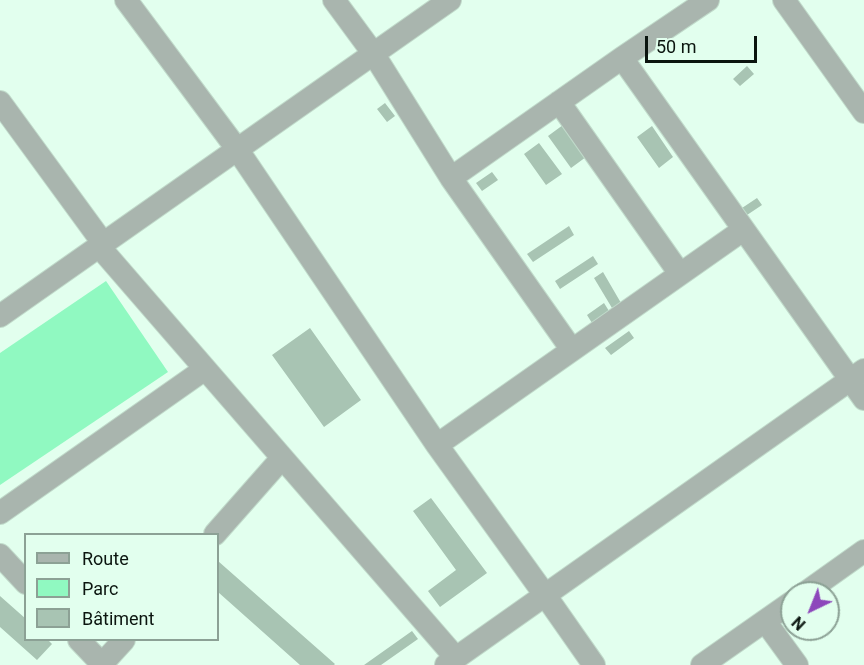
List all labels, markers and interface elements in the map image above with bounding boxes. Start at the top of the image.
scale bar [648,24,760,62]
text: 50 m [656,36,696,57]
legend [24,533,219,641]
text: Route [82,548,129,569]
text: Parc [82,578,118,599]
north arrow [780,581,840,641]
text: Bâtiment [82,608,154,629]
text: N [788,612,809,634]

